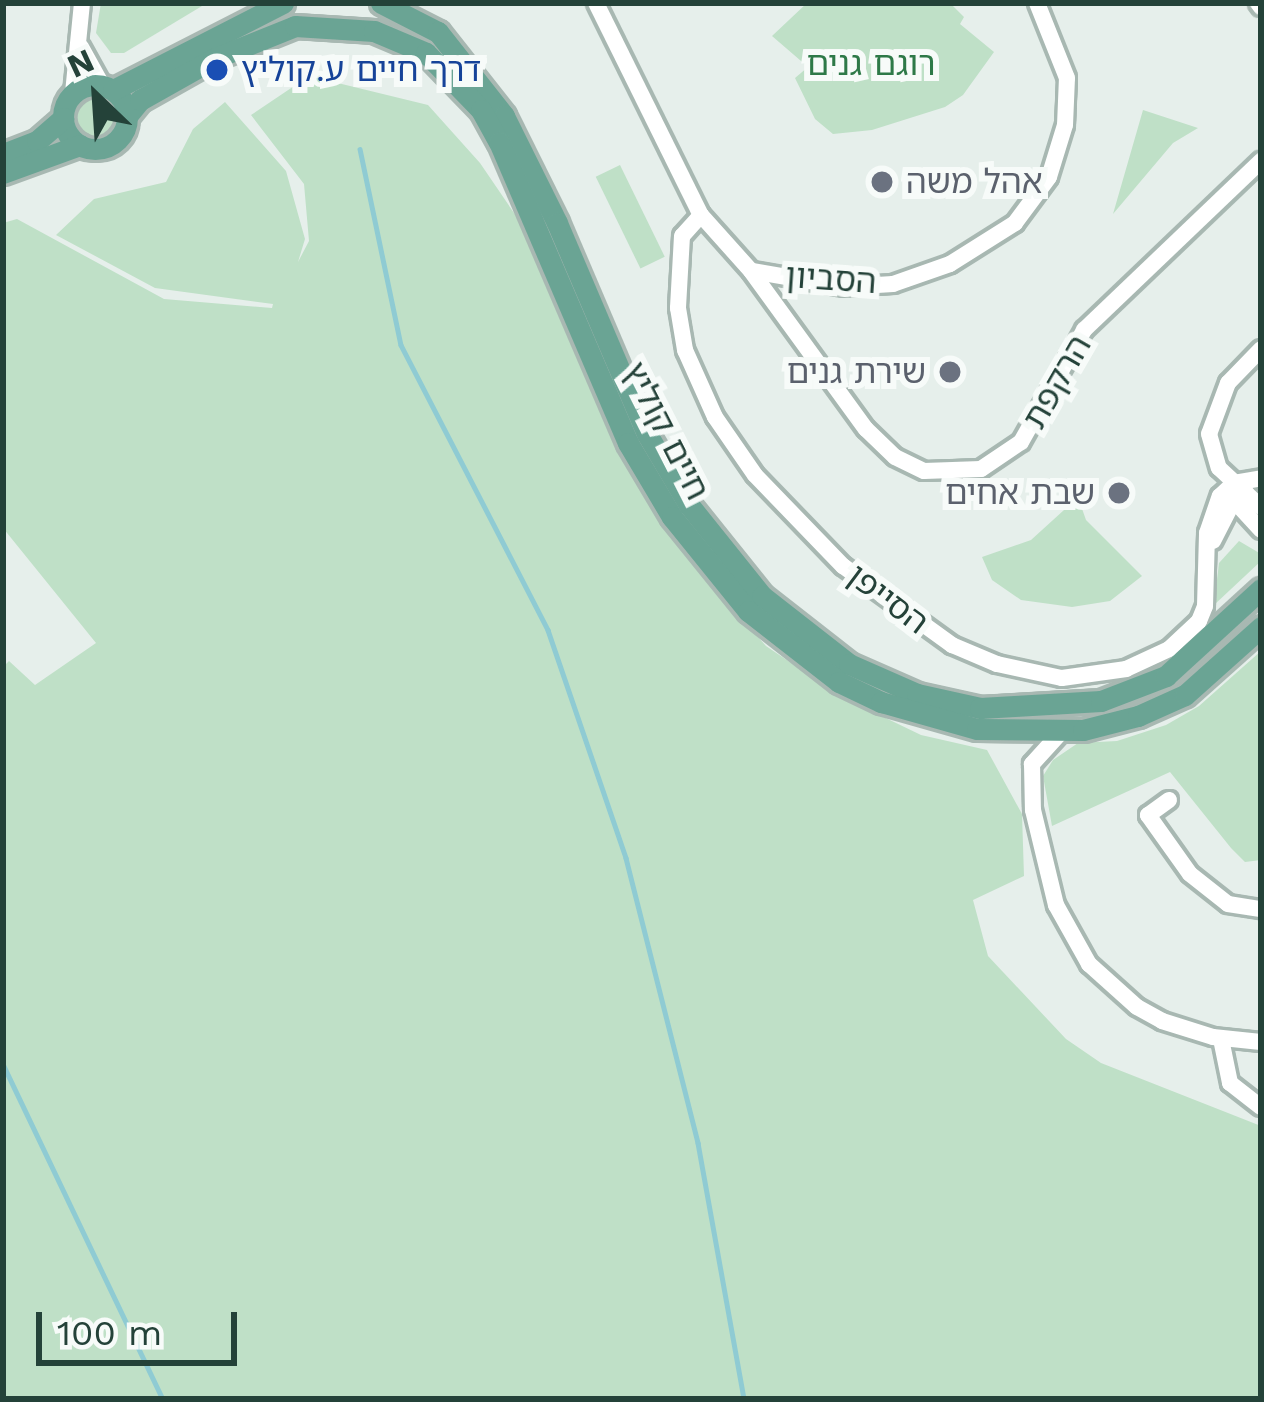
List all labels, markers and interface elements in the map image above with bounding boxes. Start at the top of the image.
north arrow [36,36,156,156]
text: N [61,40,100,86]
park label: רוגם גנים [806,44,936,84]
place label: דרך חיים ע.קוליץ [241,50,481,90]
marker: דרך חיים ע.קוליץ [204,57,230,83]
place label: אהל משה [906,162,1043,202]
marker: אהל משה [869,169,895,195]
street label: הסביון [784,256,878,302]
street label: הרקפת [1015,328,1099,436]
place label: שירת גנים [787,352,926,392]
street label: חיים קוליץ [614,356,718,506]
marker: שירת גנים [937,359,963,385]
place label: שבת אחים [945,473,1095,513]
marker: שבת אחים [1106,480,1132,506]
street label: הסייפן [840,556,936,642]
scale bar [42,1288,243,1362]
text: 100 m [57,1312,162,1354]

